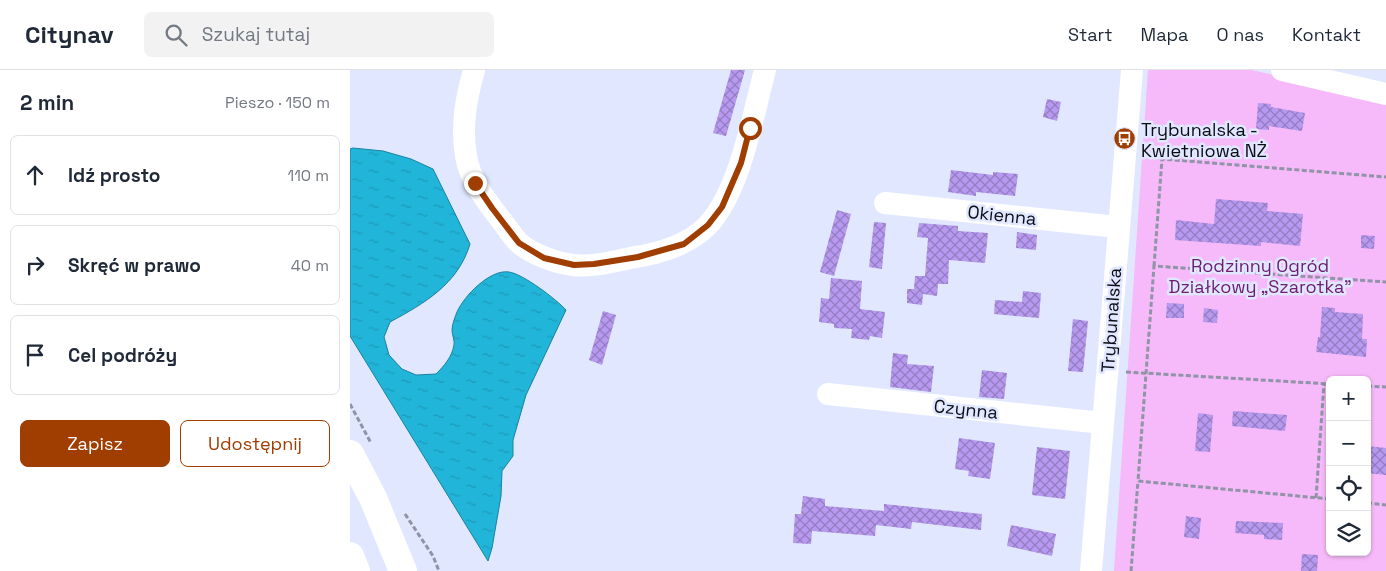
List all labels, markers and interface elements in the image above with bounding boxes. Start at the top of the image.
search box [144,12,494,57]
text: Citynav [25,19,114,50]
icon: search [162,21,190,49]
text: Szukaj tutaj [202,22,310,47]
text: Start [1068,23,1113,46]
text: Mapa [1141,23,1188,46]
text: O nas [1216,23,1264,46]
text: Kontakt [1292,23,1361,46]
text: 2 min [20,89,74,116]
text: Pieszo · 150 m [225,92,330,113]
route start [739,117,762,140]
place label: Trybunalska - Kwietniowa NŻ [1141,118,1267,162]
bus stop icon: Trybunalska - Kwietniowa NŻ [1113,127,1137,151]
icon: ahead [21,161,49,189]
text: Idź prosto [68,163,160,188]
text: 110 m [287,165,329,186]
route end [464,172,487,195]
street label: Okienna [966,200,1038,230]
icon: right [21,251,49,279]
text: Skręć w prawo [68,253,201,278]
park label: Rodzinny Ogród Działkowy „Szarotka” [1168,254,1352,298]
text: 40 m [291,255,329,276]
street label: Trybunalska [1096,267,1126,373]
icon: arrive [21,341,49,369]
text: Cel podróży [68,343,177,368]
map controls [1326,376,1371,556]
button: + [1326,376,1371,421]
street label: Czynna [933,394,999,424]
button: Zapisz [20,420,170,467]
button: Udostępnij [180,420,330,467]
button: − [1326,421,1371,466]
button: locate [1326,466,1371,511]
button: layers [1326,511,1371,556]

